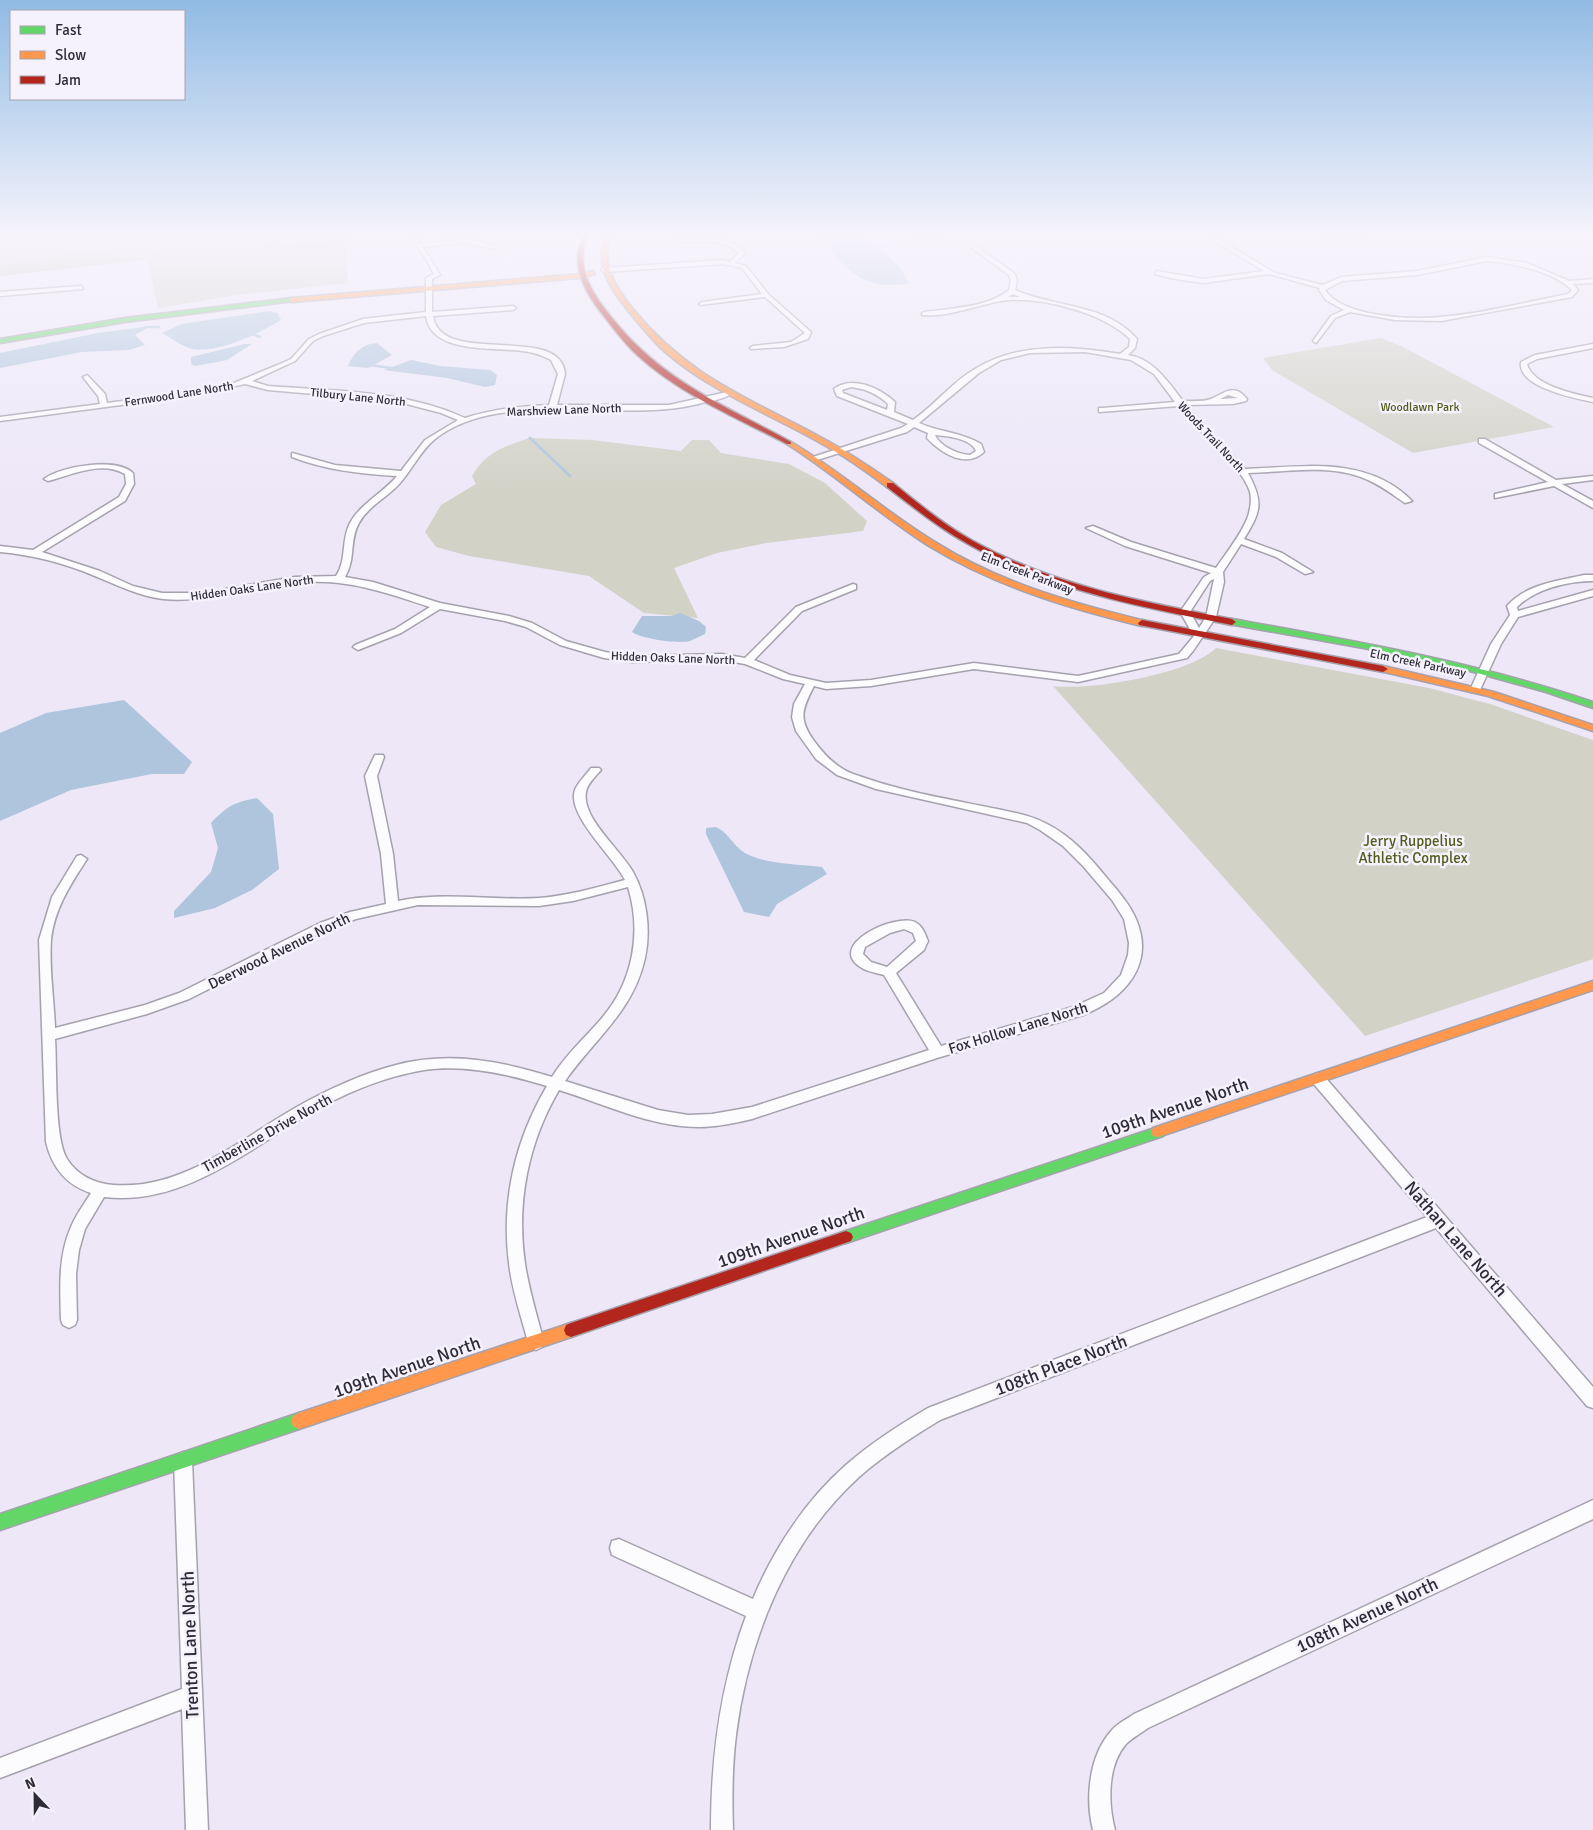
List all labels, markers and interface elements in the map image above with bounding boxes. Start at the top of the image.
legend [10,10,185,100]
text: Fast [55,21,82,39]
text: Slow [55,46,86,64]
text: Jam [55,71,81,89]
street label: Fernwood Lane North [124,378,235,410]
street label: Tilbury Lane North [310,385,406,410]
street label: Woods Trail North [1174,399,1247,476]
park label: Woodlawn Park [1381,400,1459,415]
street label: Marshview Lane North [506,401,622,420]
street label: Elm Creek Parkway [978,549,1076,598]
street label: Hidden Oaks Lane North [190,572,315,605]
street label: Elm Creek Parkway [1369,646,1468,681]
street label: Hidden Oaks Lane North [611,649,735,668]
park label: Jerry Ruppelius Athletic Complex [1358,832,1468,867]
street label: Deerwood Avenue North [205,909,353,993]
street label: Fox Hollow Lane North [946,998,1090,1058]
street label: 109th Avenue North [1099,1073,1251,1143]
street label: Timberline Drive North [199,1090,335,1176]
street label: Nathan Lane North [1400,1177,1512,1301]
street label: 109th Avenue North [715,1202,867,1272]
street label: 108th Place North [992,1330,1130,1400]
street label: 109th Avenue North [331,1332,483,1402]
street label: Trenton Lane North [176,1571,204,1719]
street label: 108th Avenue North [1292,1572,1442,1658]
north arrow [10,1770,60,1820]
text: N [23,1774,38,1793]

